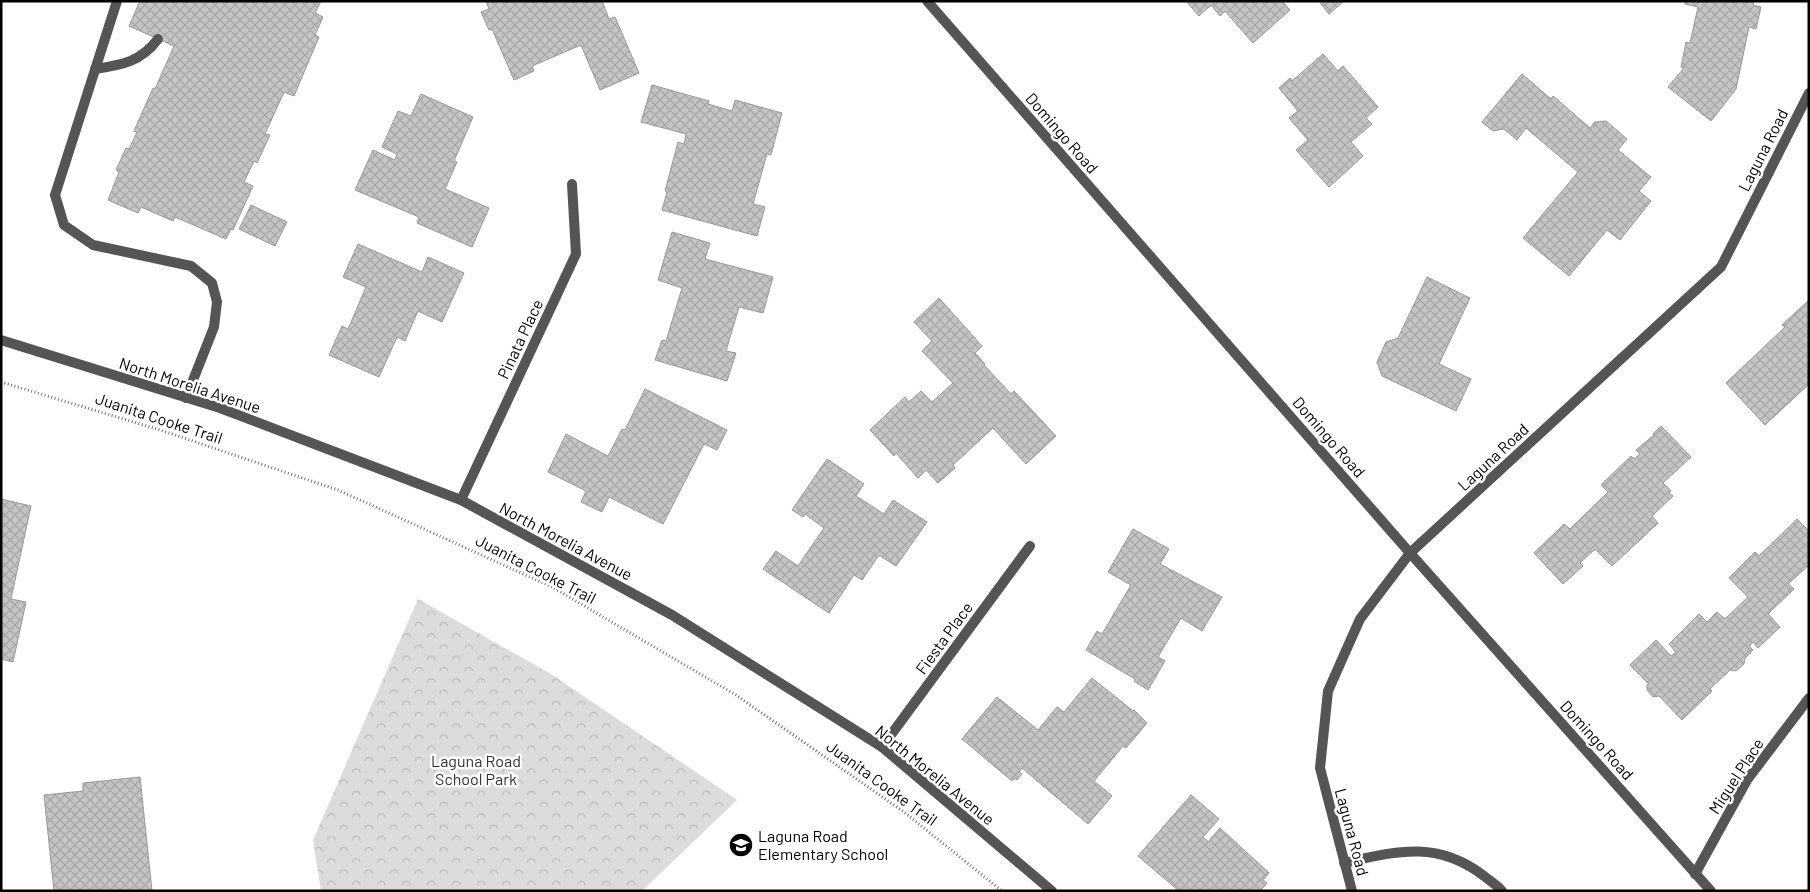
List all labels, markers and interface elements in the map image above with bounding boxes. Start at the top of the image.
street label: Domingo Road [1022,89,1102,177]
street label: Laguna Road [1734,105,1791,194]
street label: Pinata Place [493,296,546,382]
street label: North Morelia Avenue [117,353,263,416]
street label: Juanita Cooke Trail [93,388,225,447]
street label: Domingo Road [1289,393,1369,481]
street label: Laguna Road [1453,419,1532,494]
street label: North Morelia Avenue [497,498,636,584]
street label: Juanita Cooke Trail [473,530,600,607]
street label: Fiesta Place [911,598,976,677]
street label: Domingo Road [1557,696,1638,783]
street label: North Morelia Avenue [872,721,999,828]
street label: Miguel Place [1704,734,1767,817]
street label: Juanita Cooke Trail [823,736,941,829]
park label: Laguna Road School Park [431,751,521,788]
street label: Laguna Road [1332,786,1373,878]
place label: Laguna Road Elementary School [758,826,888,863]
school or university icon: Laguna Road Elementary School [728,832,754,858]

